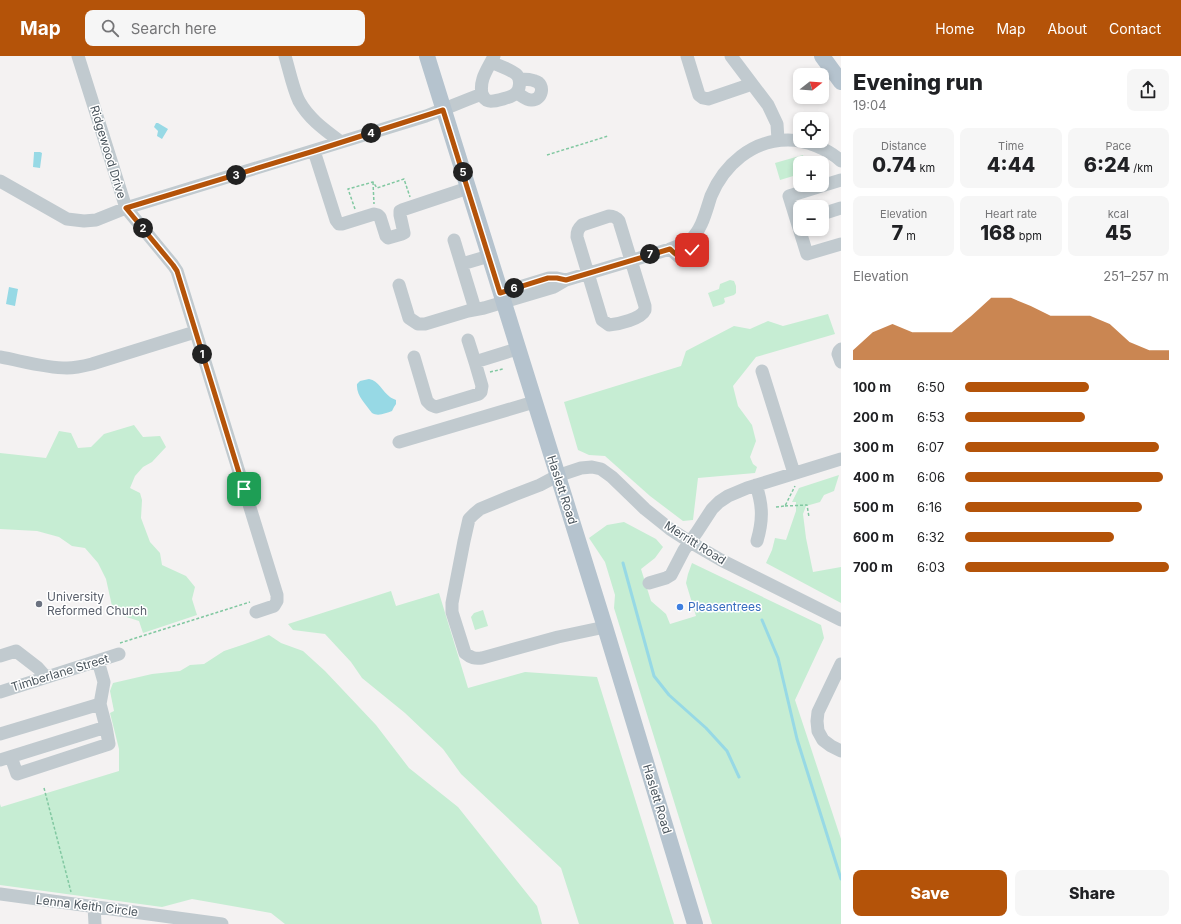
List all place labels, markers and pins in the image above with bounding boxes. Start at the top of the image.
pin: 4 [361,123,381,143]
pin: 5 [453,162,473,182]
pin: 3 [226,165,246,185]
pin: 2 [133,218,153,238]
pin [675,233,709,267]
pin: 7 [640,244,660,264]
pin: 6 [504,278,524,298]
pin: 1 [192,344,212,364]
pin [227,472,261,506]
place label: University Reformed Church [47,589,147,618]
marker: University Reformed Church [34,599,44,609]
place label: Pleasentrees [688,599,761,614]
marker: Pleasentrees [675,602,685,612]

